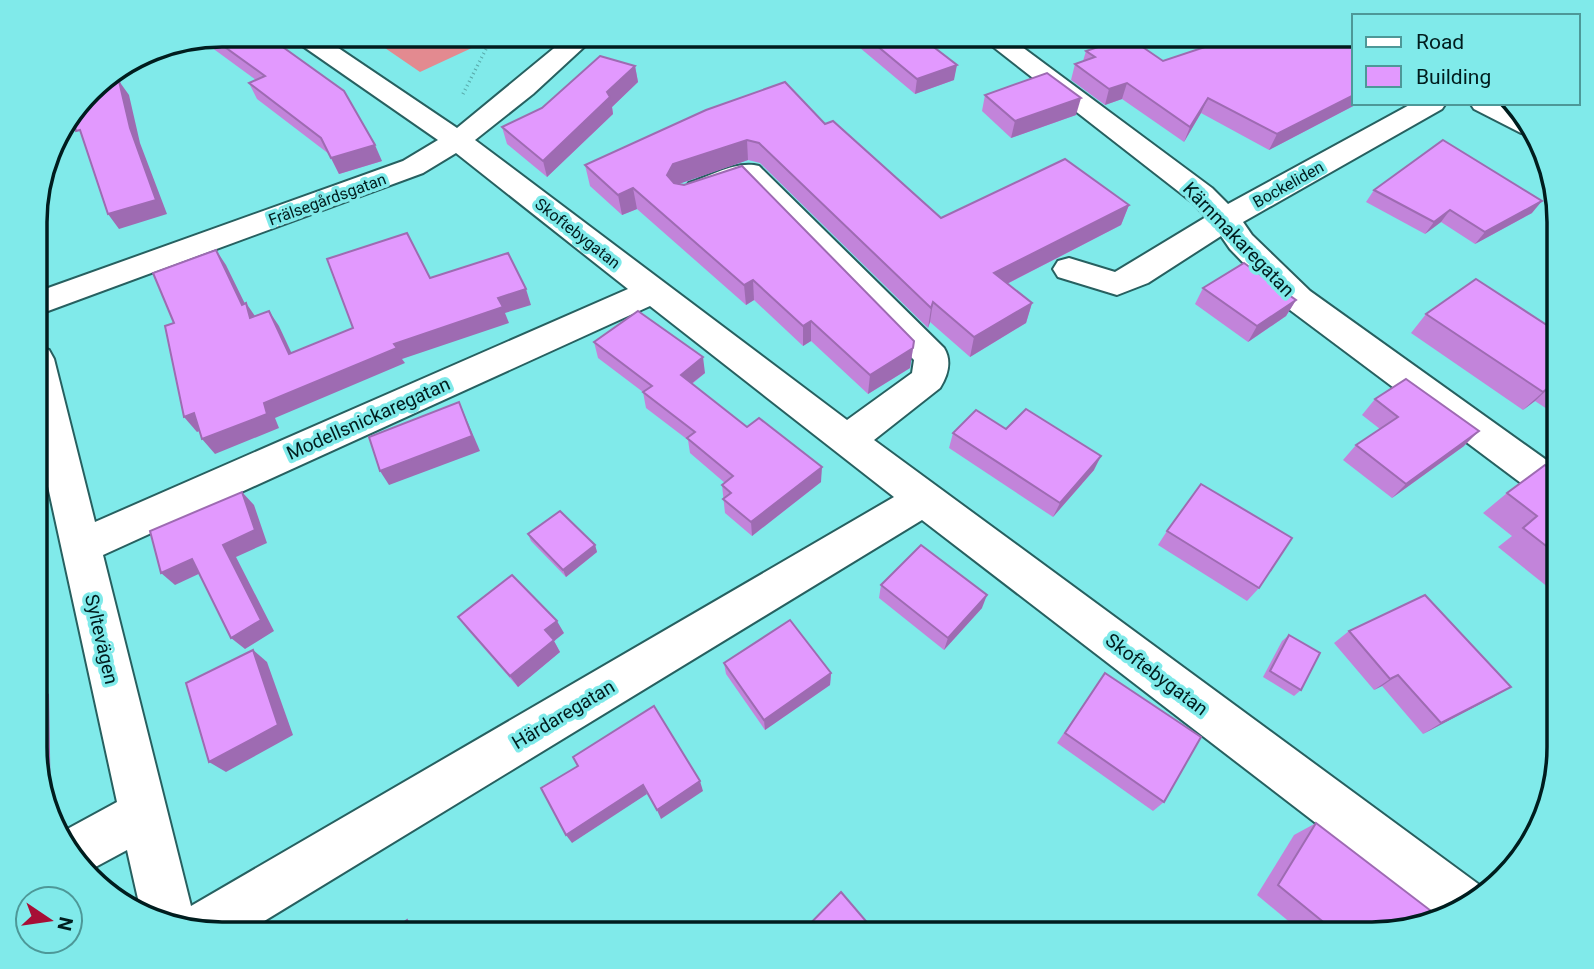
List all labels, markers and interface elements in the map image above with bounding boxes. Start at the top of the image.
legend [1352,14,1580,105]
text: Road [1416,30,1464,54]
text: Building [1416,65,1491,89]
street label: Bockeliden [1250,157,1327,212]
street label: Frälsegårdsgatan [266,169,389,230]
street label: Kärnmakaregatan [1178,177,1299,301]
street label: Skoftebygatan [531,194,624,273]
street label: Modellsnickaregatan [283,372,454,465]
street label: Syltevägen [80,592,123,686]
street label: Skoftebygatan [1101,628,1212,720]
street label: Härdaregatan [508,675,619,754]
north arrow [14,885,84,955]
text: N [52,915,78,933]

